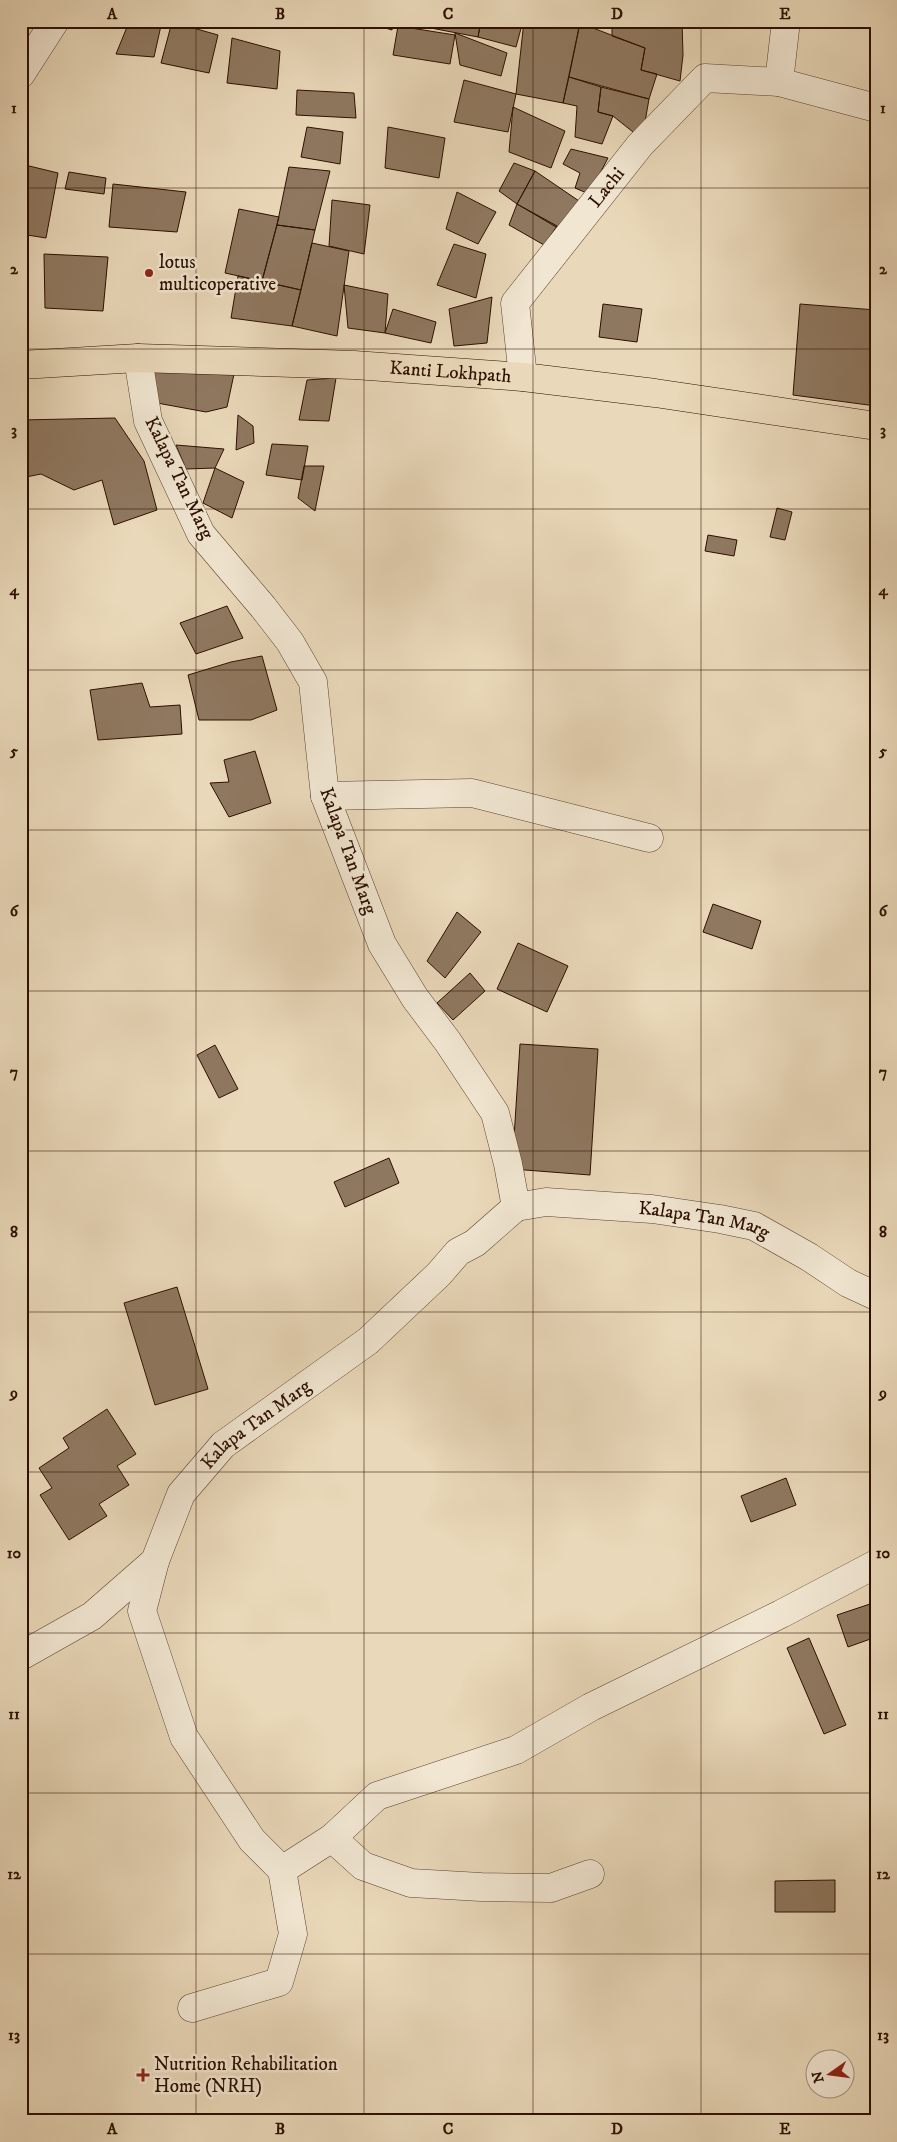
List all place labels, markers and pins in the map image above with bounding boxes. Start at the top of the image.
place label: lotus multicoperative [159,251,276,296]
marker: lotus multicoperative [143,267,155,279]
place label: Nutrition Rehabilitation Home (NRH) [154,2053,338,2098]
marker: Nutrition Rehabilitation Home (NRH) [136,2068,150,2082]

